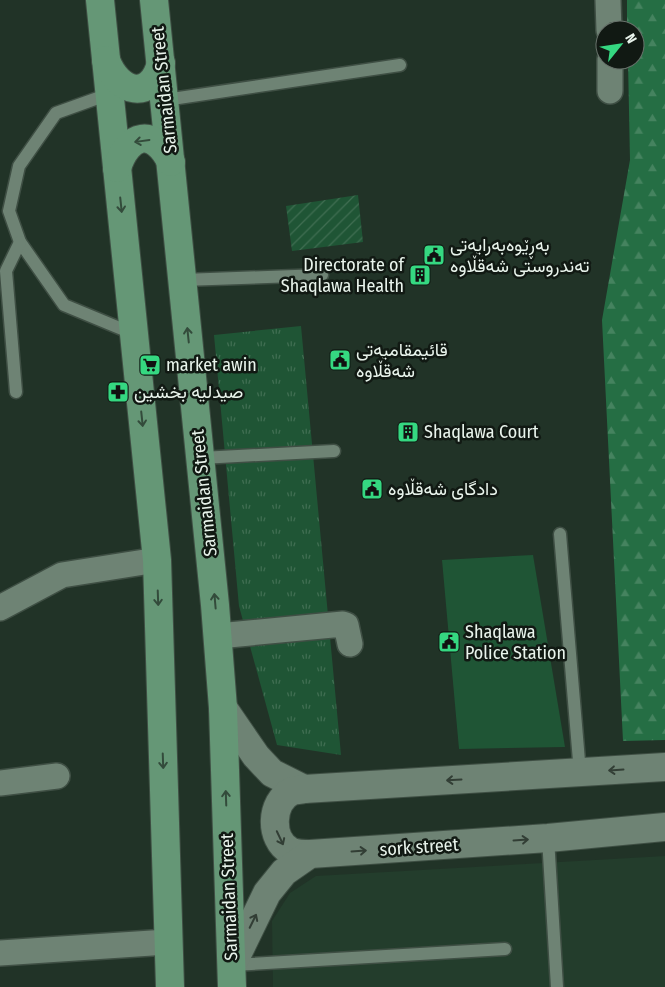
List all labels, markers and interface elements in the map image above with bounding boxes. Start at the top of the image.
north arrow [595,20,645,70]
street label: Sarmaidan Street [146,25,182,155]
text: N [621,31,640,47]
one-way arrow [134,136,150,146]
one-way arrow [116,197,126,213]
place label: بەڕێوەبەرایەتی تەندروستی شەقڵاوە [450,234,589,277]
public building icon: بەڕێوەبەرایەتی تەندروستی شەقڵاوە [422,243,446,267]
place label: Directorate of Shaqlawa Health [281,254,405,297]
building icon: Directorate of Shaqlawa Health [408,263,432,287]
one-way arrow [184,327,193,343]
place label: قائیمقامیەتی شەقڵاوە [356,339,448,382]
public building icon: قائیمقامیەتی شەقڵاوە [328,348,352,372]
supermarket icon: market awin [138,353,162,377]
place label: market awin [166,354,257,376]
pharmacy icon: صیدلیە بخشین [106,380,130,404]
place label: صیدلیە بخشین [134,381,243,403]
one-way arrow [138,411,147,427]
building icon: Shaqlawa Court [396,420,420,444]
place label: Shaqlawa Court [424,421,539,443]
street label: Sarmaidan Street [186,428,222,558]
public building icon: دادگای شەقڵاوە [360,477,384,501]
place label: دادگای شەقڵاوە [388,478,498,500]
one-way arrow [153,590,163,606]
one-way arrow [210,593,220,609]
place label: Shaqlawa Police Station [465,621,566,664]
public building icon: Shaqlawa Police Station [437,630,461,654]
one-way arrow [158,753,167,769]
one-way arrow [609,765,625,775]
one-way arrow [446,776,462,785]
one-way arrow [221,791,231,807]
one-way arrow [275,830,285,845]
street label: Sarmaidan Street [216,833,242,961]
street label: sork street [379,833,459,861]
one-way arrow [512,835,528,844]
one-way arrow [350,846,366,856]
one-way arrow [249,914,259,929]

